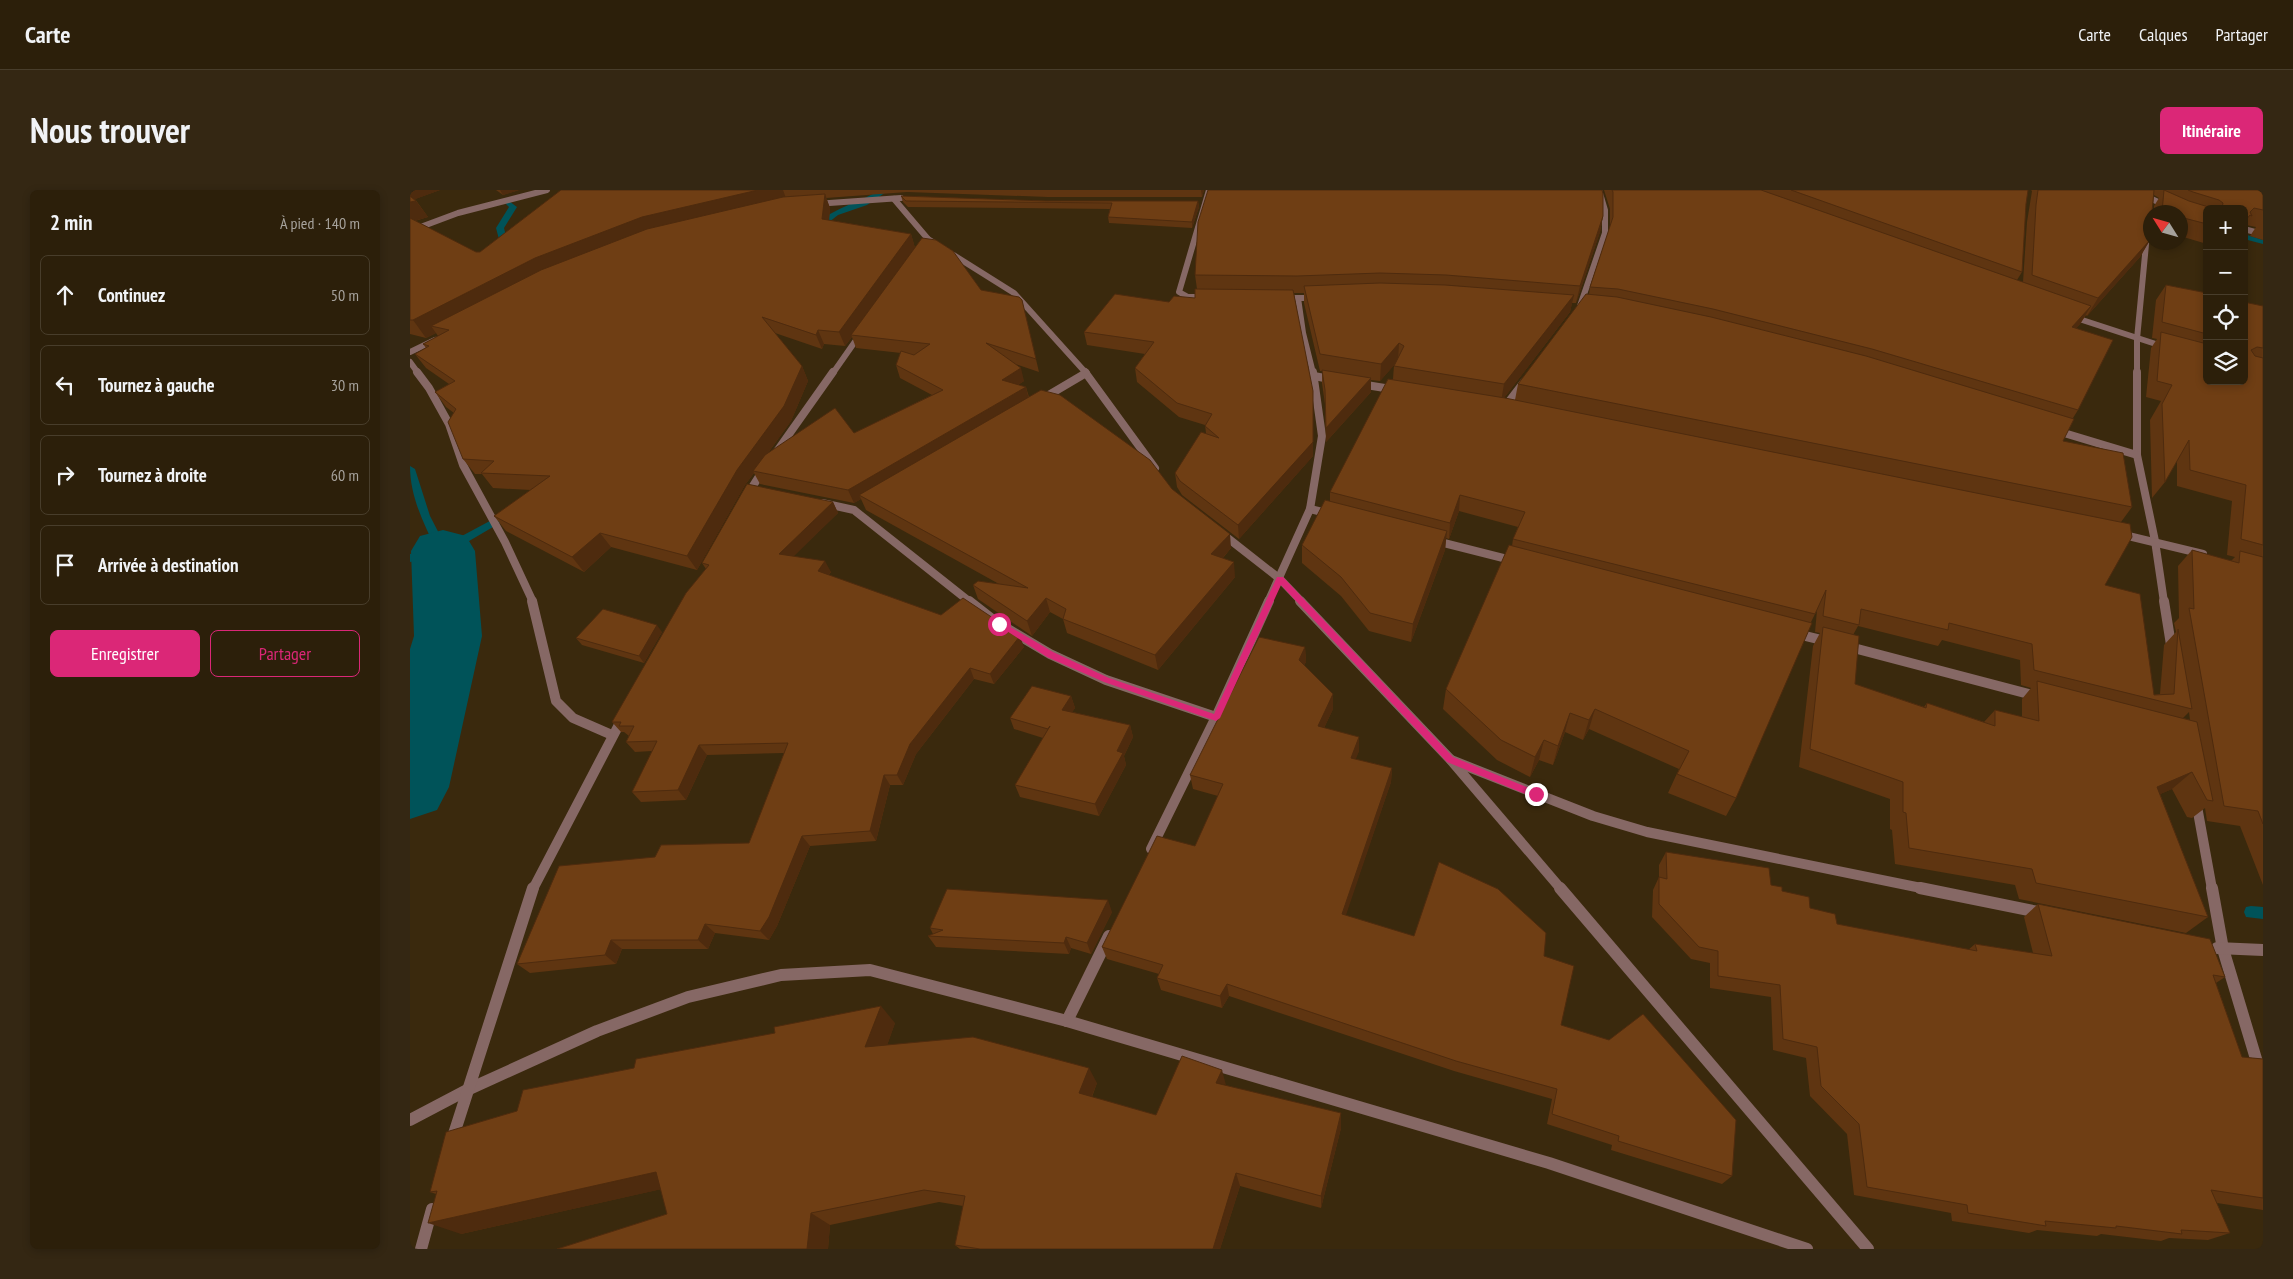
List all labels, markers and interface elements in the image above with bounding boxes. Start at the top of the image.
text: Carte [25,19,71,50]
text: Carte [2078,23,2111,46]
text: Calques [2139,23,2188,46]
text: Partager [2216,23,2268,46]
text: Nous trouver [30,107,190,153]
button: Itinéraire [2160,107,2263,154]
north arrow [2143,205,2188,250]
map controls [2203,205,2248,385]
button: + [2203,205,2248,250]
text: 2 min [50,209,92,236]
text: À pied · 140 m [280,213,360,233]
button: − [2203,250,2248,295]
icon: ahead [51,281,79,309]
text: Continuez [98,283,165,307]
text: 50 m [331,285,359,305]
button: locate [2203,295,2248,340]
button: layers [2203,340,2248,385]
icon: left [51,371,79,399]
text: Tournez à gauche [98,373,215,397]
text: 30 m [331,375,359,395]
icon: right [51,461,79,489]
text: Tournez à droite [98,463,207,487]
text: 60 m [331,465,359,485]
icon: arrive [51,551,79,579]
text: Arrivée à destination [98,553,239,577]
route start [988,613,1011,636]
button: Enregistrer [50,630,200,677]
button: Partager [210,630,360,677]
route end [1525,783,1548,806]

